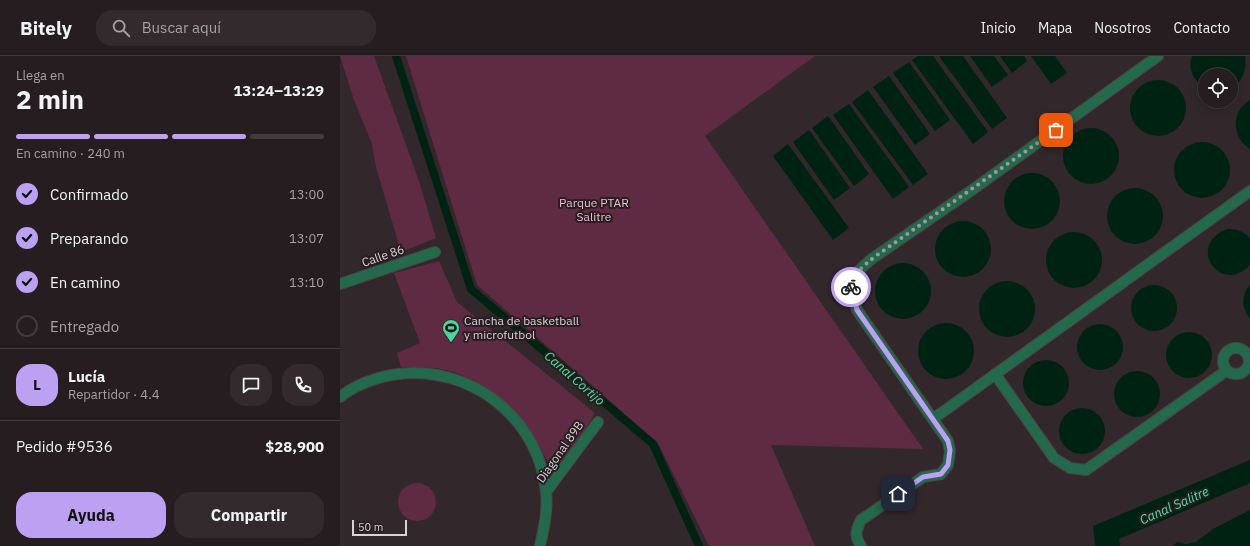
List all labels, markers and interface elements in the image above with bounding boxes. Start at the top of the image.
search box [96,10,376,46]
text: Bitely [20,16,72,40]
icon: search [110,17,132,39]
text: Buscar aquí [142,18,221,37]
text: Inicio [980,19,1016,37]
text: Mapa [1038,19,1072,37]
text: Nosotros [1094,19,1151,37]
text: Contacto [1173,19,1230,37]
text: Llega en [16,67,65,84]
map controls [1198,68,1238,108]
button: locate [1198,68,1238,108]
text: 13:24–13:29 [233,81,324,100]
text: 2 min [16,82,84,116]
pin [1039,113,1073,147]
icon: bag [1045,119,1067,141]
text: En camino · 240 m [16,145,125,162]
icon: check [16,183,38,205]
text: Confirmado [50,185,128,204]
text: 13:00 [289,186,324,203]
park label: Parque PTAR Salitre [559,195,629,224]
icon: check [16,227,38,249]
text: Preparando [50,229,128,248]
text: 13:07 [289,230,324,247]
street label: Calle 86 [360,241,406,270]
courier [831,267,871,307]
icon: check [16,271,38,293]
text: En camino [50,273,120,292]
text: 13:10 [289,274,324,291]
icon: bike [840,276,862,298]
place label: Cancha de basketball y microfutbol [464,313,579,342]
text: Entregado [50,317,119,336]
sports icon: Cancha de basketball y microfutbol [441,318,461,343]
water label: Canal Cortijo [541,348,608,409]
button: chat [230,364,272,406]
button: phone [282,364,324,406]
text: Lucía [68,367,105,386]
text: L [33,375,41,394]
text: Repartidor · 4.4 [68,386,159,403]
street label: Diagonal 89B [533,418,586,486]
text: Pedido #9536 [16,437,113,456]
text: $28,900 [265,437,324,456]
pin [881,477,915,511]
water label: Canal Salitre [1137,482,1212,528]
icon: home [887,483,909,505]
button: Ayuda [16,492,166,538]
button: Compartir [174,492,324,538]
scale bar [352,518,407,537]
text: 50 m [358,520,383,534]

